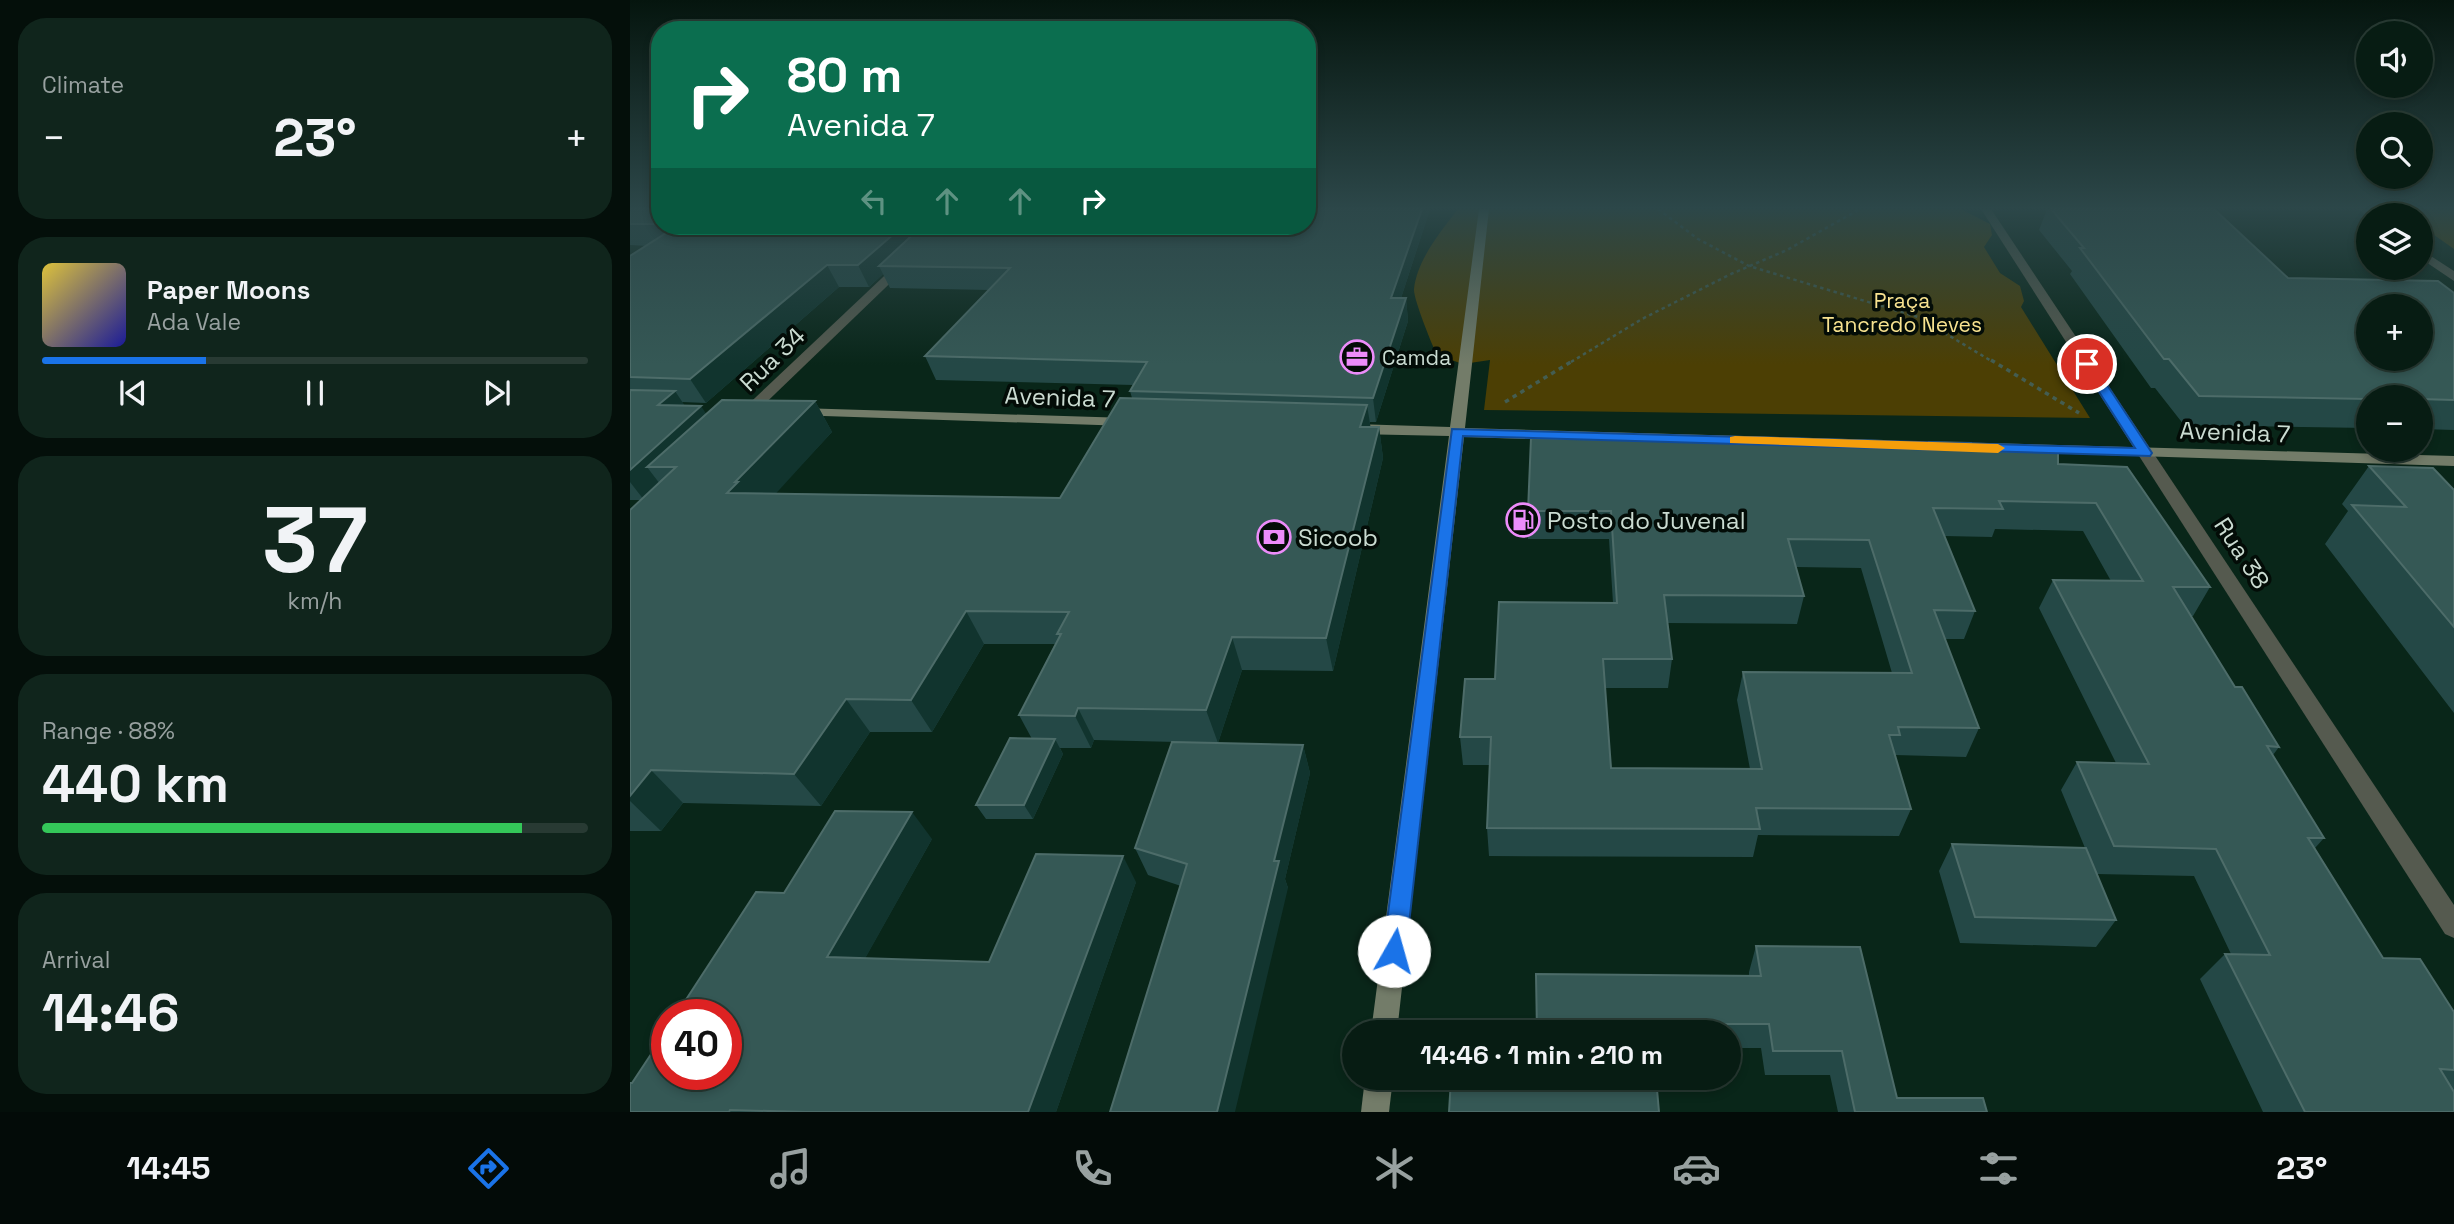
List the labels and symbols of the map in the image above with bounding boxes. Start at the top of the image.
park label: Praça Tancredo Neves [1822,287,1982,338]
street label: Rua 34 [733,320,811,398]
pin [2057,334,2117,394]
office icon: Camda [1338,338,1376,376]
place label: Camda [1382,344,1451,371]
street label: Avenida 7 [1004,380,1116,414]
street label: Avenida 7 [2179,415,2291,449]
fuel station icon: Posto do Juvenal [1504,501,1542,539]
place label: Posto do Juvenal [1547,505,1746,536]
street label: Rua 38 [2207,511,2277,595]
bank icon: Sicoob [1255,518,1293,556]
place label: Sicoob [1298,522,1378,553]
position arrow [1357,914,1431,988]
speed limit sign: 40 [651,999,742,1090]

